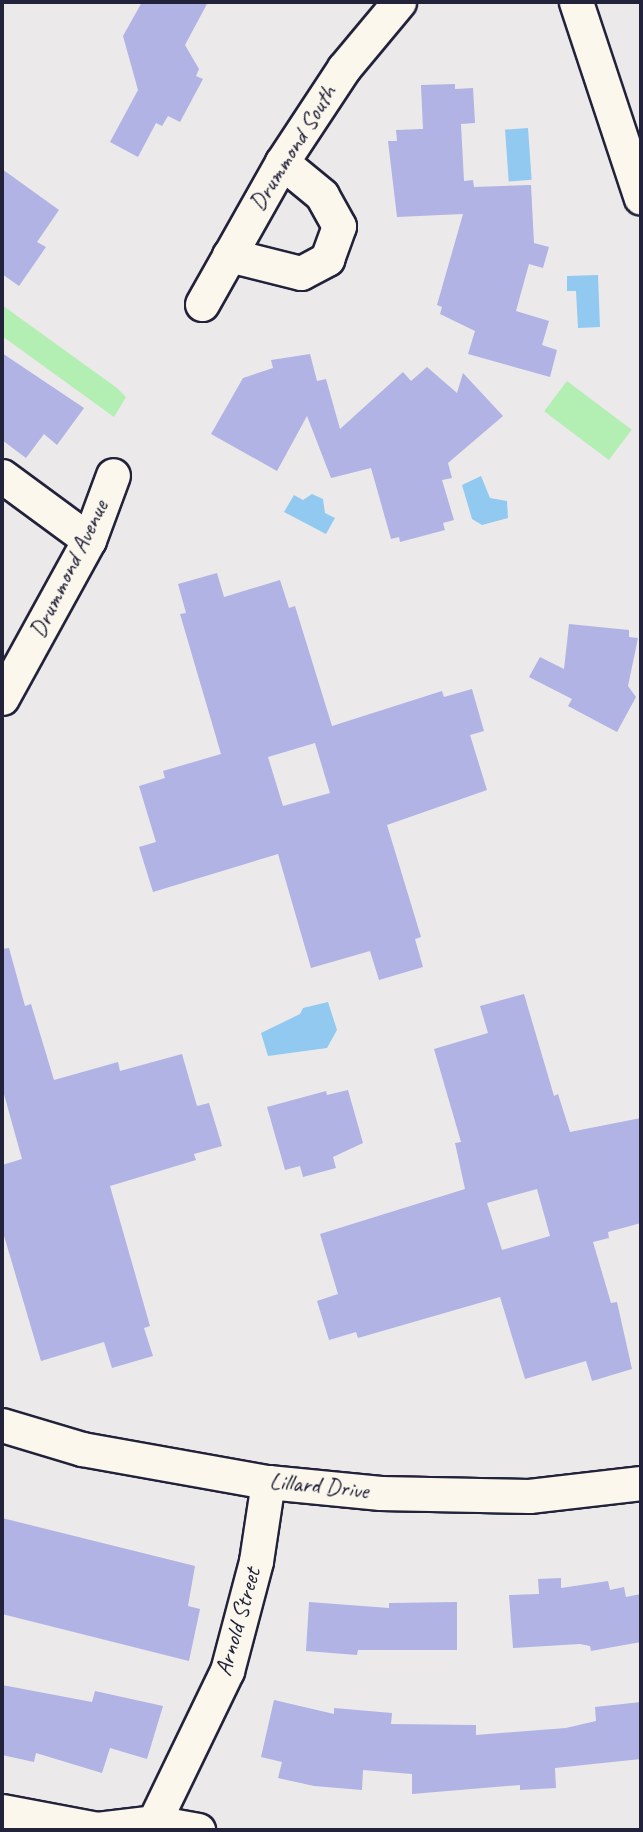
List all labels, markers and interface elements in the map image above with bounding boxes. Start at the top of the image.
street label: Drummond South [243,80,343,216]
street label: Drummond Avenue [23,496,115,642]
street label: Lillard Drive [268,1466,370,1506]
street label: Arnold Street [209,1565,267,1679]

